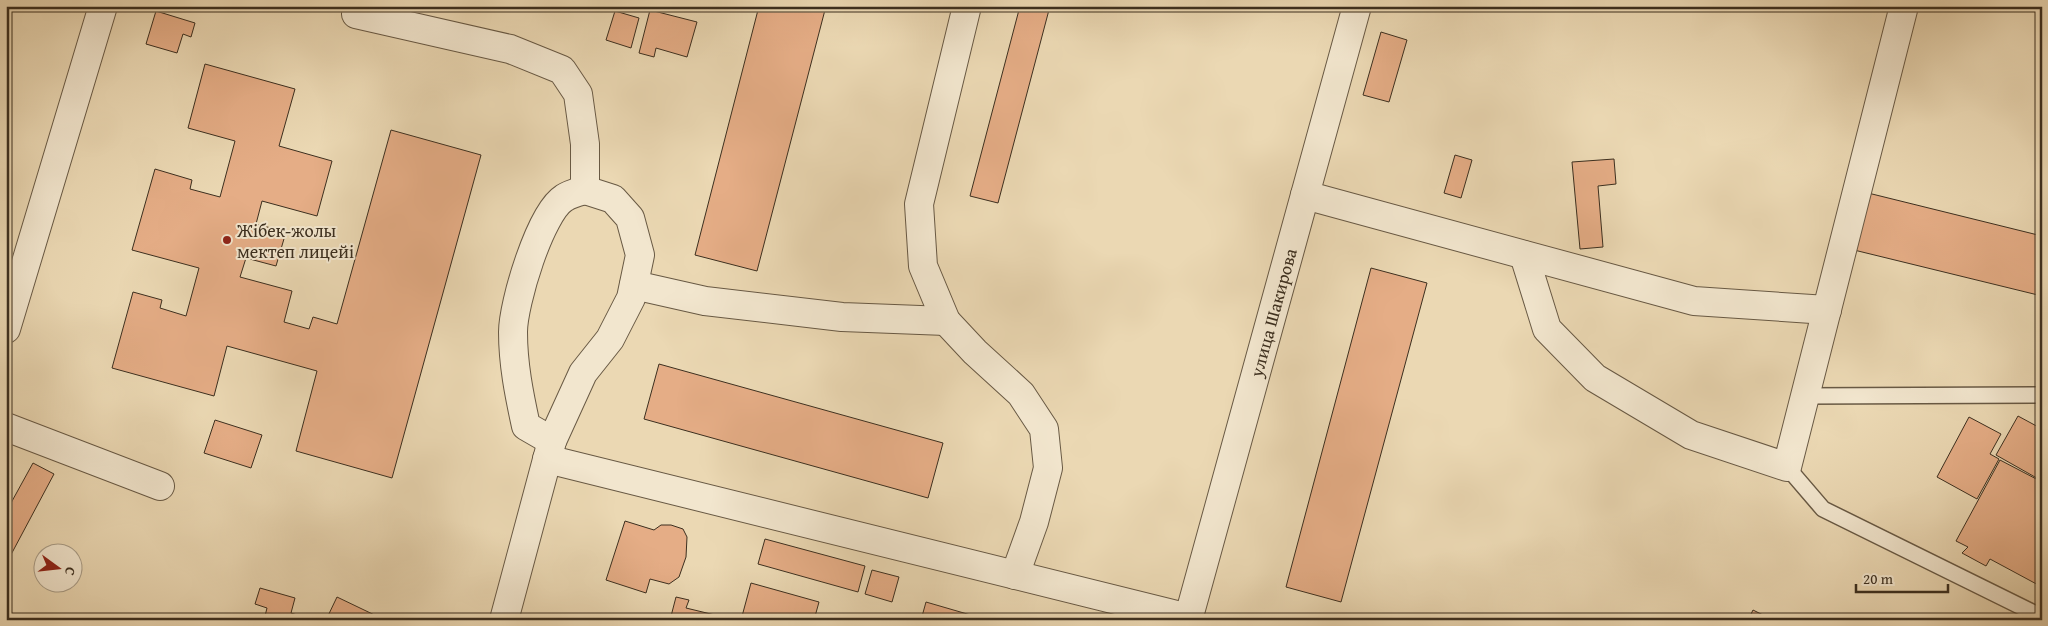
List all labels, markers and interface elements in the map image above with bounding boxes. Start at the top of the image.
place label: Жібек-жолы мектеп лицейі [236,217,354,265]
marker: Жібек-жолы мектеп лицейі [221,234,233,246]
street label: улица Шакирова [1242,245,1303,381]
north arrow [32,544,82,594]
scale bar [1856,561,1948,593]
text: С [60,565,81,578]
text: 20 m [1863,568,1894,589]

